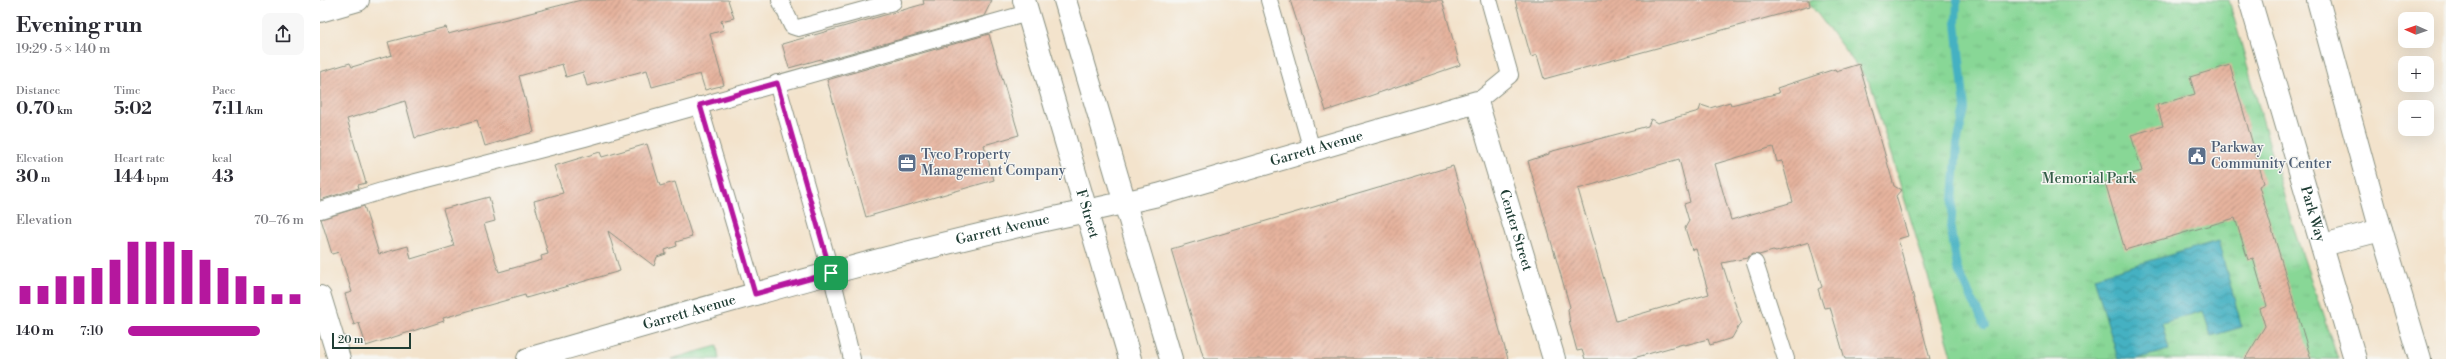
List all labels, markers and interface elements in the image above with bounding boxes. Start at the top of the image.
text: Evening run [16,12,142,39]
north arrow [2398,12,2434,48]
map controls [2398,12,2434,136]
button: share [262,13,304,55]
text: 19:29 · 5 × 140 m [16,41,110,57]
button: + [2398,56,2434,92]
text: Distance [16,84,60,98]
text: Time [114,84,141,98]
text: Pace [212,84,236,98]
text: 0.70 [16,98,55,120]
text: 5:02 [114,98,152,120]
text: 7:11 [212,98,243,120]
button: − [2398,100,2434,136]
text: km [55,104,73,118]
text: /km [243,104,263,118]
street label: Garrett Avenue [1268,127,1365,171]
place label: Parkway Community Center [2211,139,2331,173]
public building icon: Parkway Community Center [2186,145,2208,167]
place label: Tyco Property Management Company [921,146,1066,180]
text: Elevation [16,152,64,166]
text: Heart rate [114,152,165,166]
text: kcal [212,152,232,166]
office icon: Tyco Property Management Company [896,152,918,174]
text: 30 [16,166,39,188]
text: 144 [114,166,144,188]
text: 43 [212,166,234,188]
park label: Memorial Park [2042,170,2137,188]
text: m [39,172,51,186]
text: bpm [144,172,169,186]
street label: Park Way [2296,184,2329,244]
street label: F Street [1071,187,1103,241]
street label: Center Street [1495,187,1536,273]
street label: Garrett Avenue [954,210,1051,249]
text: Elevation [16,212,72,228]
text: 70–76 m [254,212,304,228]
pin [814,256,848,290]
icon: arrive [820,262,842,284]
street label: Garrett Avenue [641,291,738,334]
text: 140 m [16,323,54,339]
text: 7:10 [80,323,103,339]
scale bar [332,331,411,350]
text: 20 m [338,333,363,347]

